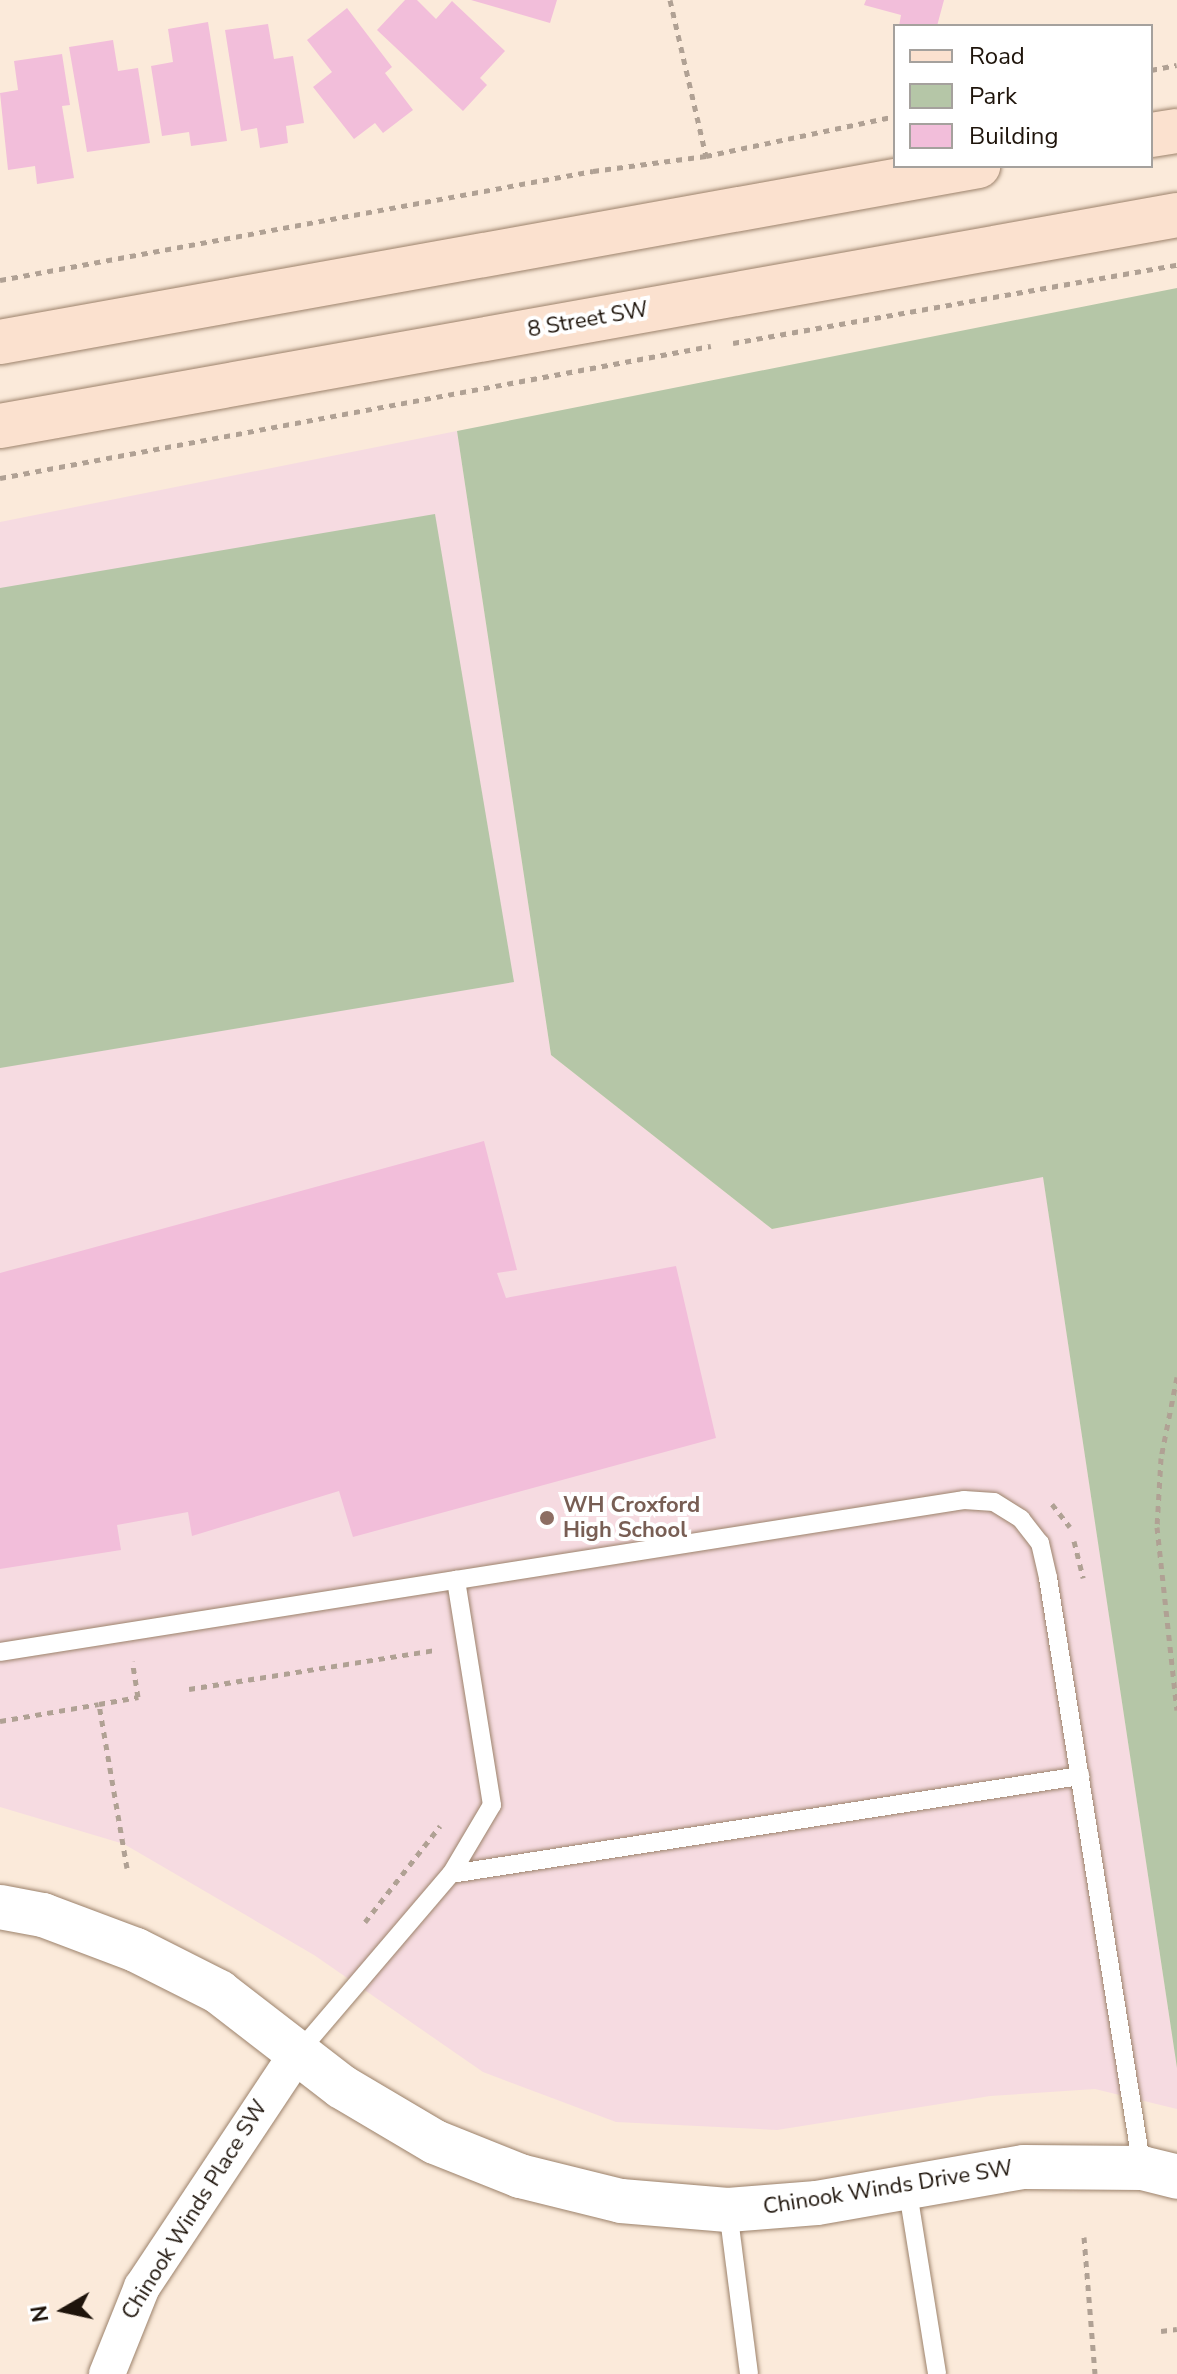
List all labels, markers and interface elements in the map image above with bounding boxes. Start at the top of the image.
legend [893,24,1153,168]
text: Road [969,40,1025,72]
text: Park [969,80,1017,112]
text: Building [969,120,1059,152]
street label: 8 Street SW [526,296,650,344]
place label: WH Croxford High School [563,1492,700,1544]
marker: WH Croxford High School [538,1509,556,1527]
street label: Chinook Winds Place SW [117,2095,273,2325]
street label: Chinook Winds Drive SW [761,2155,1015,2221]
north arrow [24,2270,104,2350]
text: N [24,2303,56,2324]

